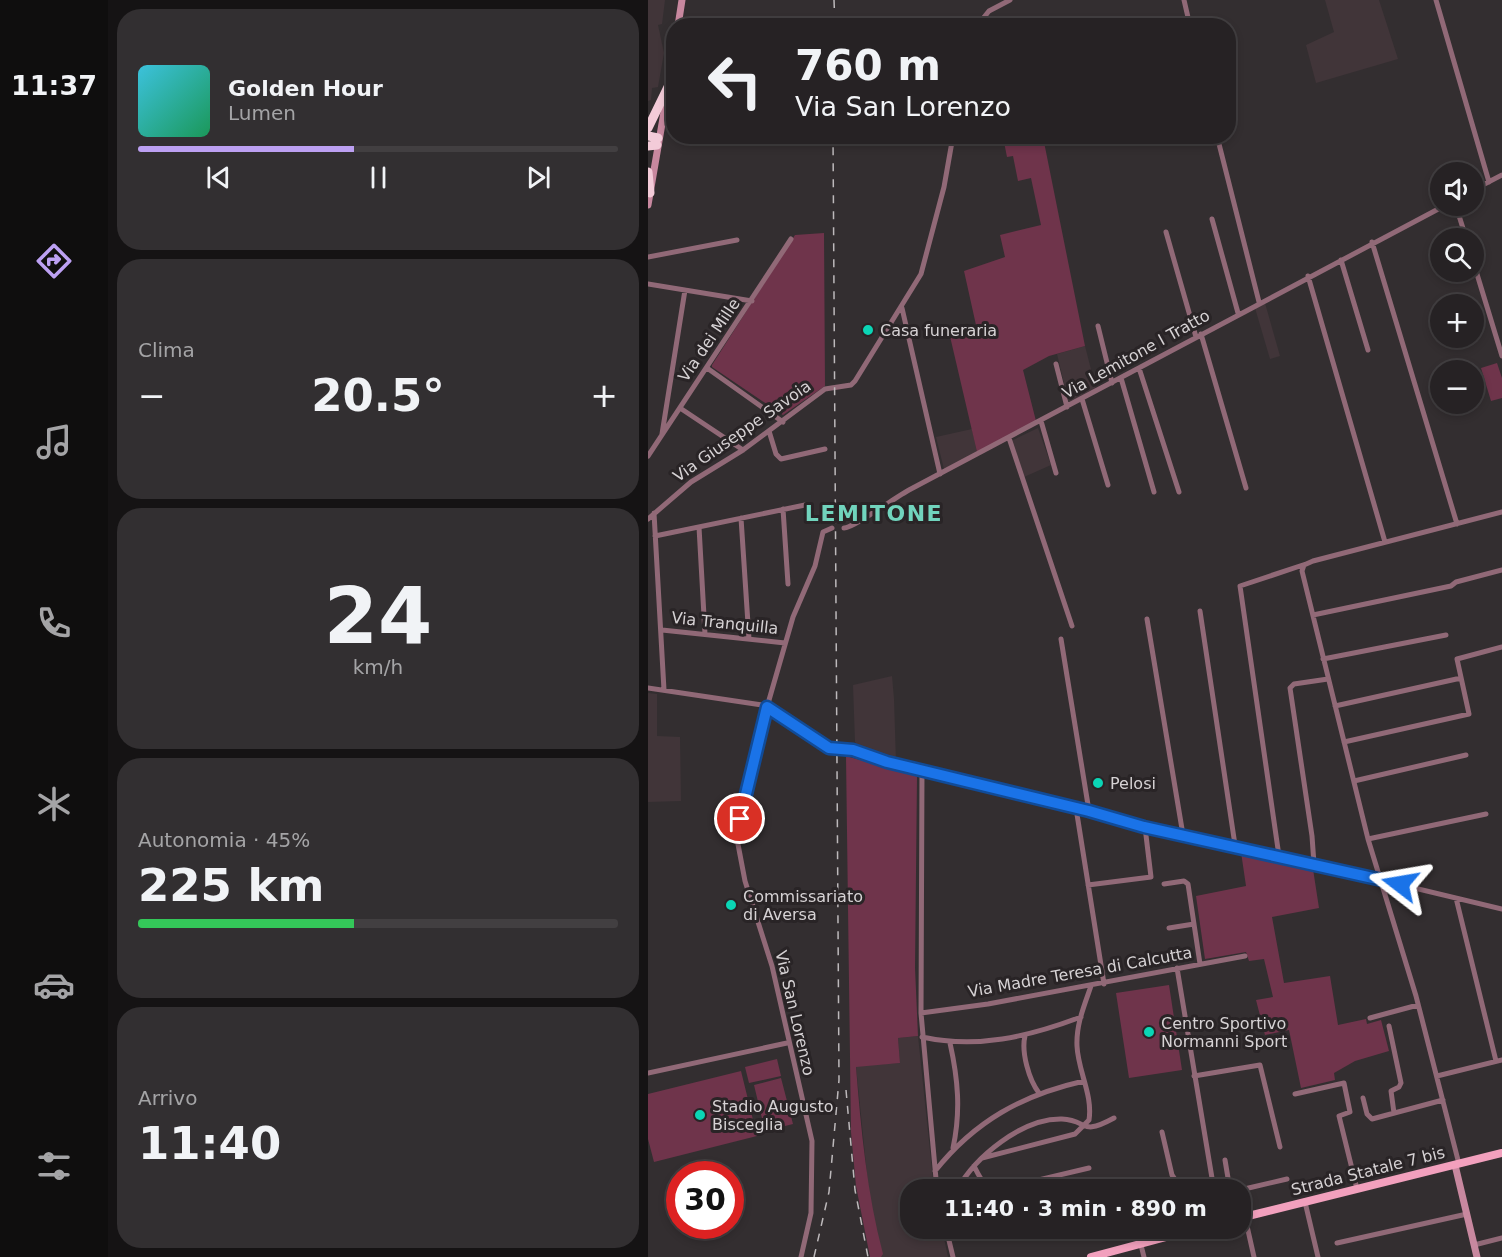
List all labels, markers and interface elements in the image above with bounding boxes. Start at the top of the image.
text: 760 m [795,41,941,90]
icon: left [696,42,774,120]
text: 11:37 [11,70,97,101]
text: Golden Hour [228,76,383,101]
text: Via San Lorenzo [795,91,1011,122]
text: Lumen [228,101,296,125]
icon: previous [202,161,235,194]
icon: pause [362,161,395,194]
icon: next [522,161,555,194]
map controls [1430,162,1484,414]
button: sound [1430,162,1484,216]
button: search [1430,228,1484,282]
icon: directions [33,240,75,282]
button: + [1430,294,1484,348]
street label: Via dei Mille [674,295,744,385]
street label: Via Lemitone I Tratto [1059,306,1213,402]
place label: Casa funeraria [880,321,997,340]
marker: Casa funeraria [861,323,875,337]
text: Clima [138,338,195,362]
button: − [1430,360,1484,414]
text: 20.5° [311,369,445,422]
text: − [138,376,166,415]
text: + [590,376,618,415]
street label: Via Giuseppe Savoia [669,376,815,486]
icon: music [33,421,75,463]
district label: LEMITONE [805,501,943,526]
text: 24 [324,571,432,661]
icon: phone [33,602,75,644]
street label: Via Tranquilla [671,608,779,638]
text: km/h [353,655,403,679]
place label: Pelosi [1110,774,1156,793]
marker: Pelosi [1091,776,1105,790]
icon: climate [33,783,75,825]
pin [714,793,765,844]
icon: arrive [723,802,756,835]
text: Autonomia · 45% [138,828,310,852]
position arrow [1368,852,1432,916]
text: 225 km [138,859,324,912]
place label: Commissariato di Aversa [743,887,863,924]
marker: Commissariato di Aversa [724,898,738,912]
street label: Via Madre Teresa di Calcutta [966,943,1194,1001]
street label: Via San Lorenzo [771,949,819,1077]
icon: car [33,964,75,1006]
place label: Centro Sportivo Normanni Sport [1161,1014,1287,1051]
marker: Centro Sportivo Normanni Sport [1142,1025,1156,1039]
text: Arrivo [138,1086,197,1110]
place label: Stadio Augusto Bisceglia [712,1097,834,1134]
marker: Stadio Augusto Bisceglia [693,1108,707,1122]
text: 11:40 [138,1117,281,1170]
street label: Strada Statale 7 bis [1289,1143,1447,1199]
icon: filters [33,1145,75,1187]
speed limit sign: 30 [666,1161,744,1239]
text: 11:40 · 3 min · 890 m [944,1196,1207,1221]

